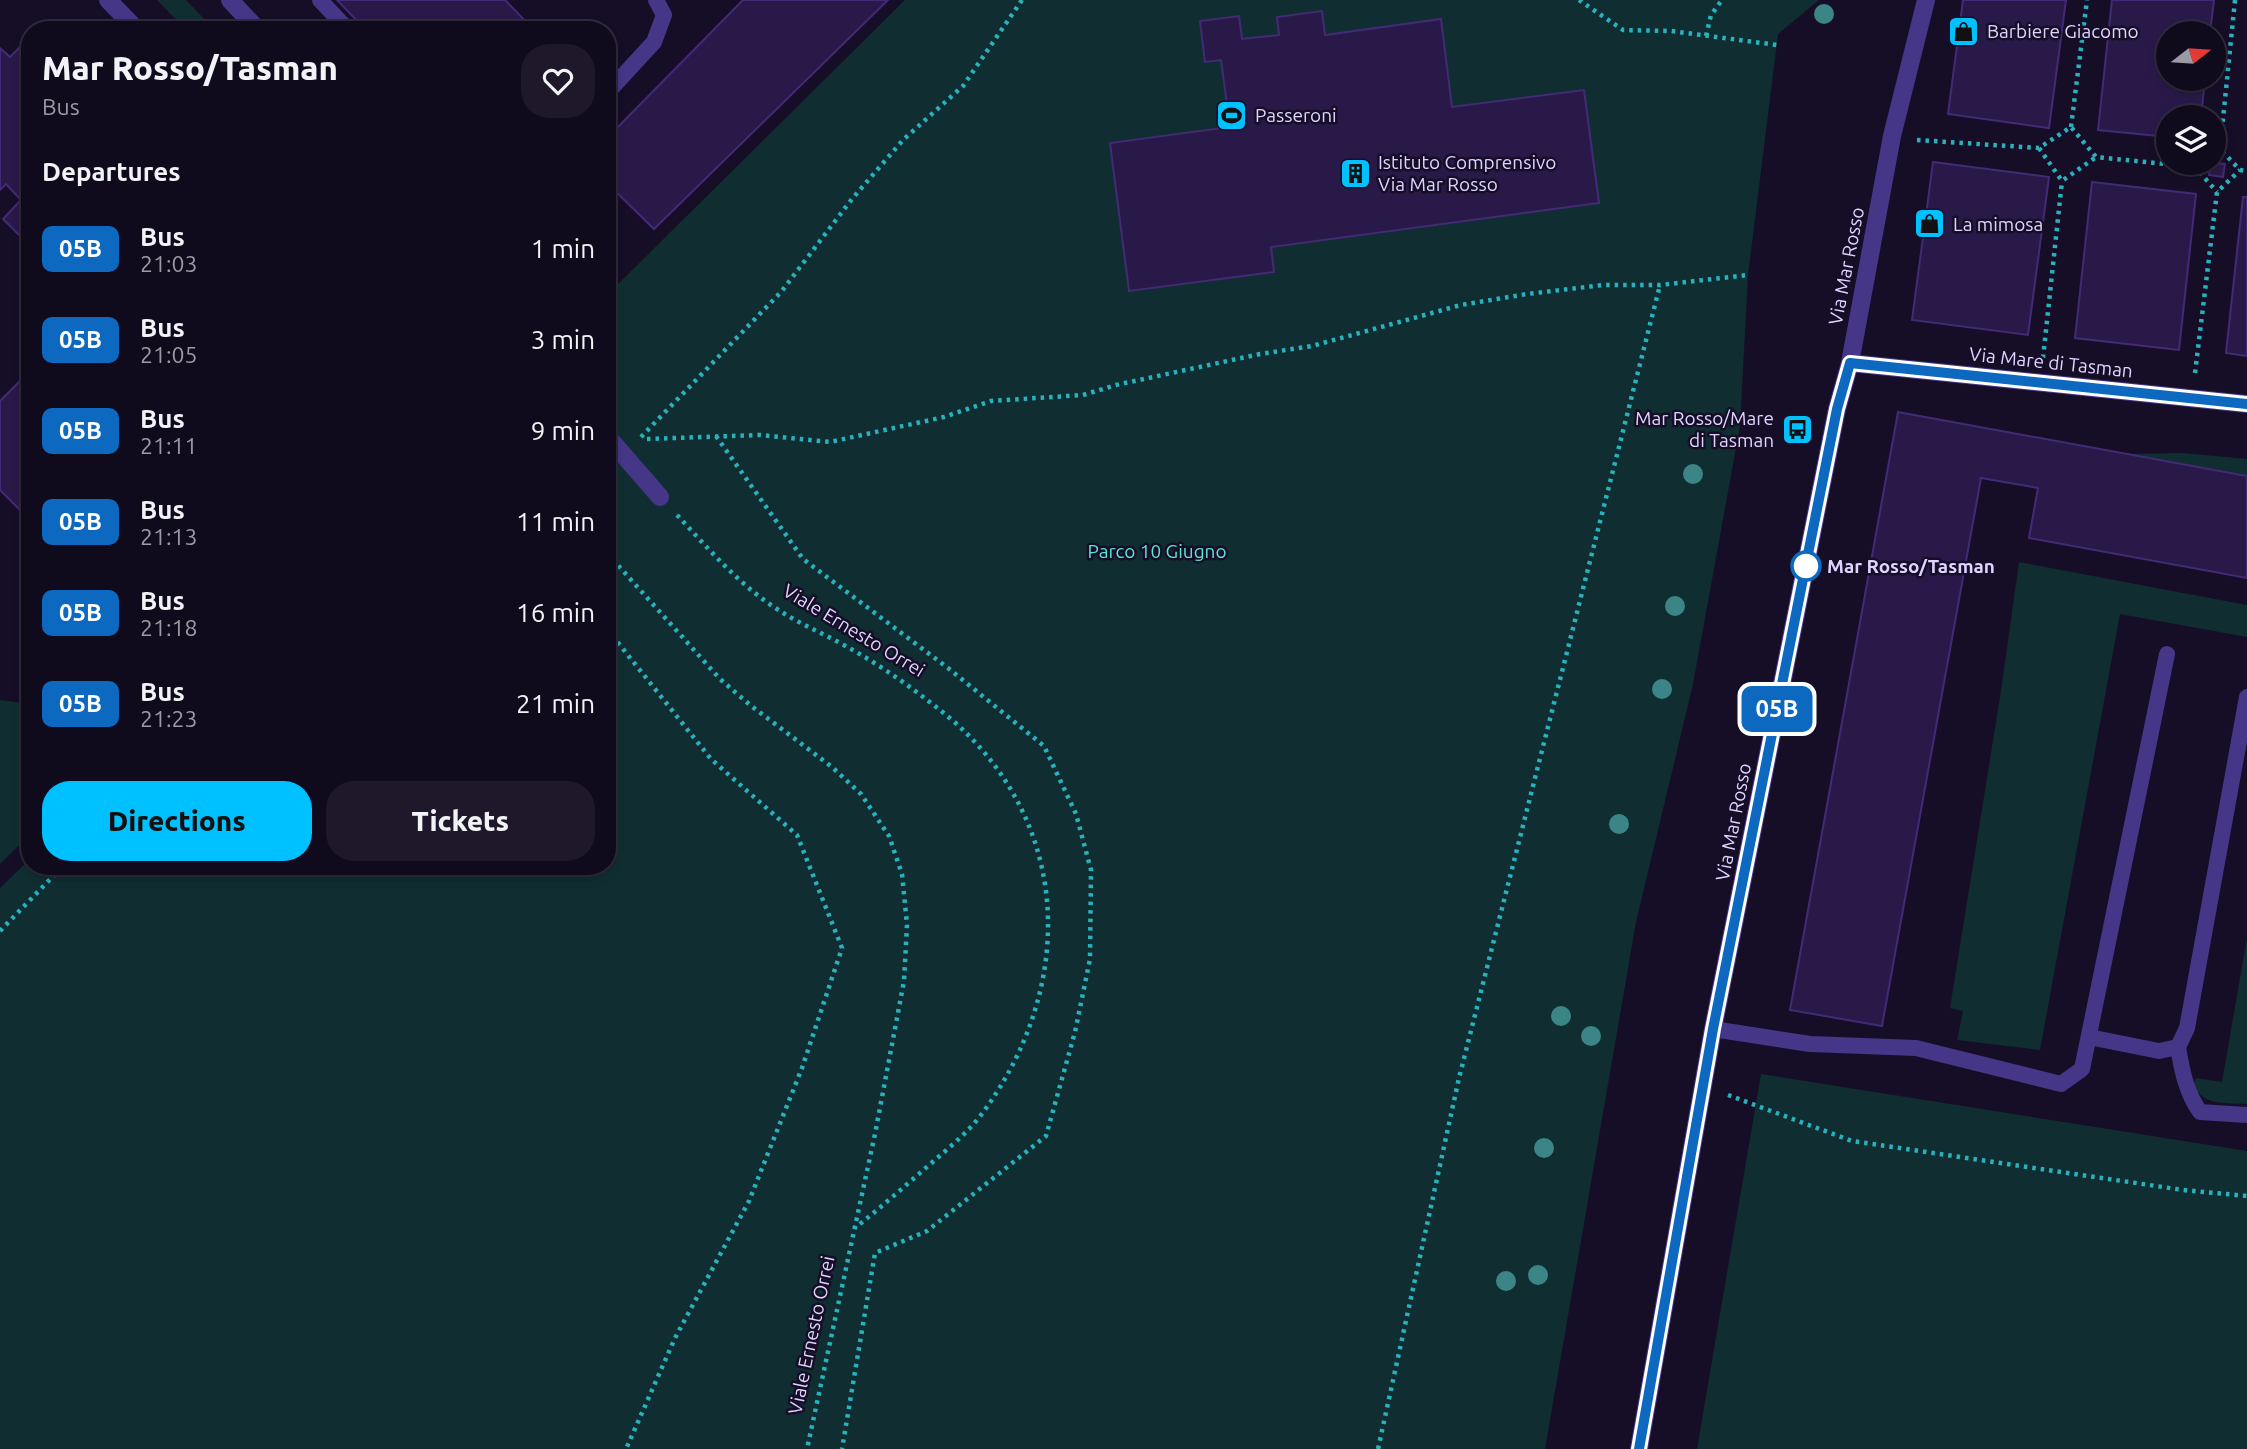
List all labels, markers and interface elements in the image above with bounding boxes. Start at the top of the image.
shop icon: Barbiere Giacomo [1947,14,1981,48]
place label: Barbiere Giacomo [1987,20,2139,42]
north arrow [2156,21,2226,91]
map controls [2156,21,2226,175]
button: heart [521,44,595,118]
text: Mar Rosso/Tasman [42,49,338,86]
text: Bus [42,94,80,119]
sports icon: Passeroni [1215,98,1249,132]
place label: Passeroni [1255,104,1337,126]
button: layers [2156,105,2226,175]
place label: Istituto Comprensivo Via Mar Rosso [1378,151,1556,195]
building icon: Istituto Comprensivo Via Mar Rosso [1338,156,1372,190]
text: Departures [42,157,180,186]
street label: Via Mar Rosso [1824,205,1868,327]
shop icon: La mimosa [1913,207,1947,241]
place label: La mimosa [1953,213,2043,235]
text: Bus [140,222,185,251]
text: 1 min [531,234,595,263]
text: 05B [59,235,102,262]
text: 21:03 [140,251,198,276]
text: Bus [140,313,185,342]
text: 3 min [531,325,595,354]
text: 05B [59,326,102,353]
text: 21:05 [140,342,198,367]
street label: Via Mare di Tasman [1968,342,2134,382]
text: Bus [140,404,185,433]
place label: Mar Rosso/Mare di Tasman [1635,407,1774,451]
bus stop icon: Mar Rosso/Mare di Tasman [1780,412,1814,446]
text: 9 min [531,416,595,445]
text: 05B [59,417,102,444]
text: 21:11 [140,433,198,458]
text: Bus [140,495,185,524]
text: 11 min [516,507,595,536]
text: 05B [59,508,102,535]
text: 21:13 [140,524,198,549]
park label: Parco 10 Giugno [1087,540,1227,562]
marker: Mar Rosso/Tasman [1791,551,1821,581]
place label: Mar Rosso/Tasman [1827,555,1995,577]
street label: Viale Ernesto Orrei [779,579,929,681]
text: Bus [140,586,185,615]
text: 16 min [516,598,595,627]
text: 05B [59,599,102,626]
text: 21:18 [140,615,198,640]
text: Bus [140,677,185,706]
line badge: 05B [1737,686,1817,732]
text: 21 min [516,689,595,718]
text: 05B [59,690,102,717]
text: 05B [1756,695,1798,722]
text: 21:23 [140,706,198,731]
street label: Via Mar Rosso [1711,761,1755,883]
button: Directions [42,781,312,861]
button: Tickets [326,781,595,861]
street label: Viale Ernesto Orrei [783,1254,839,1416]

